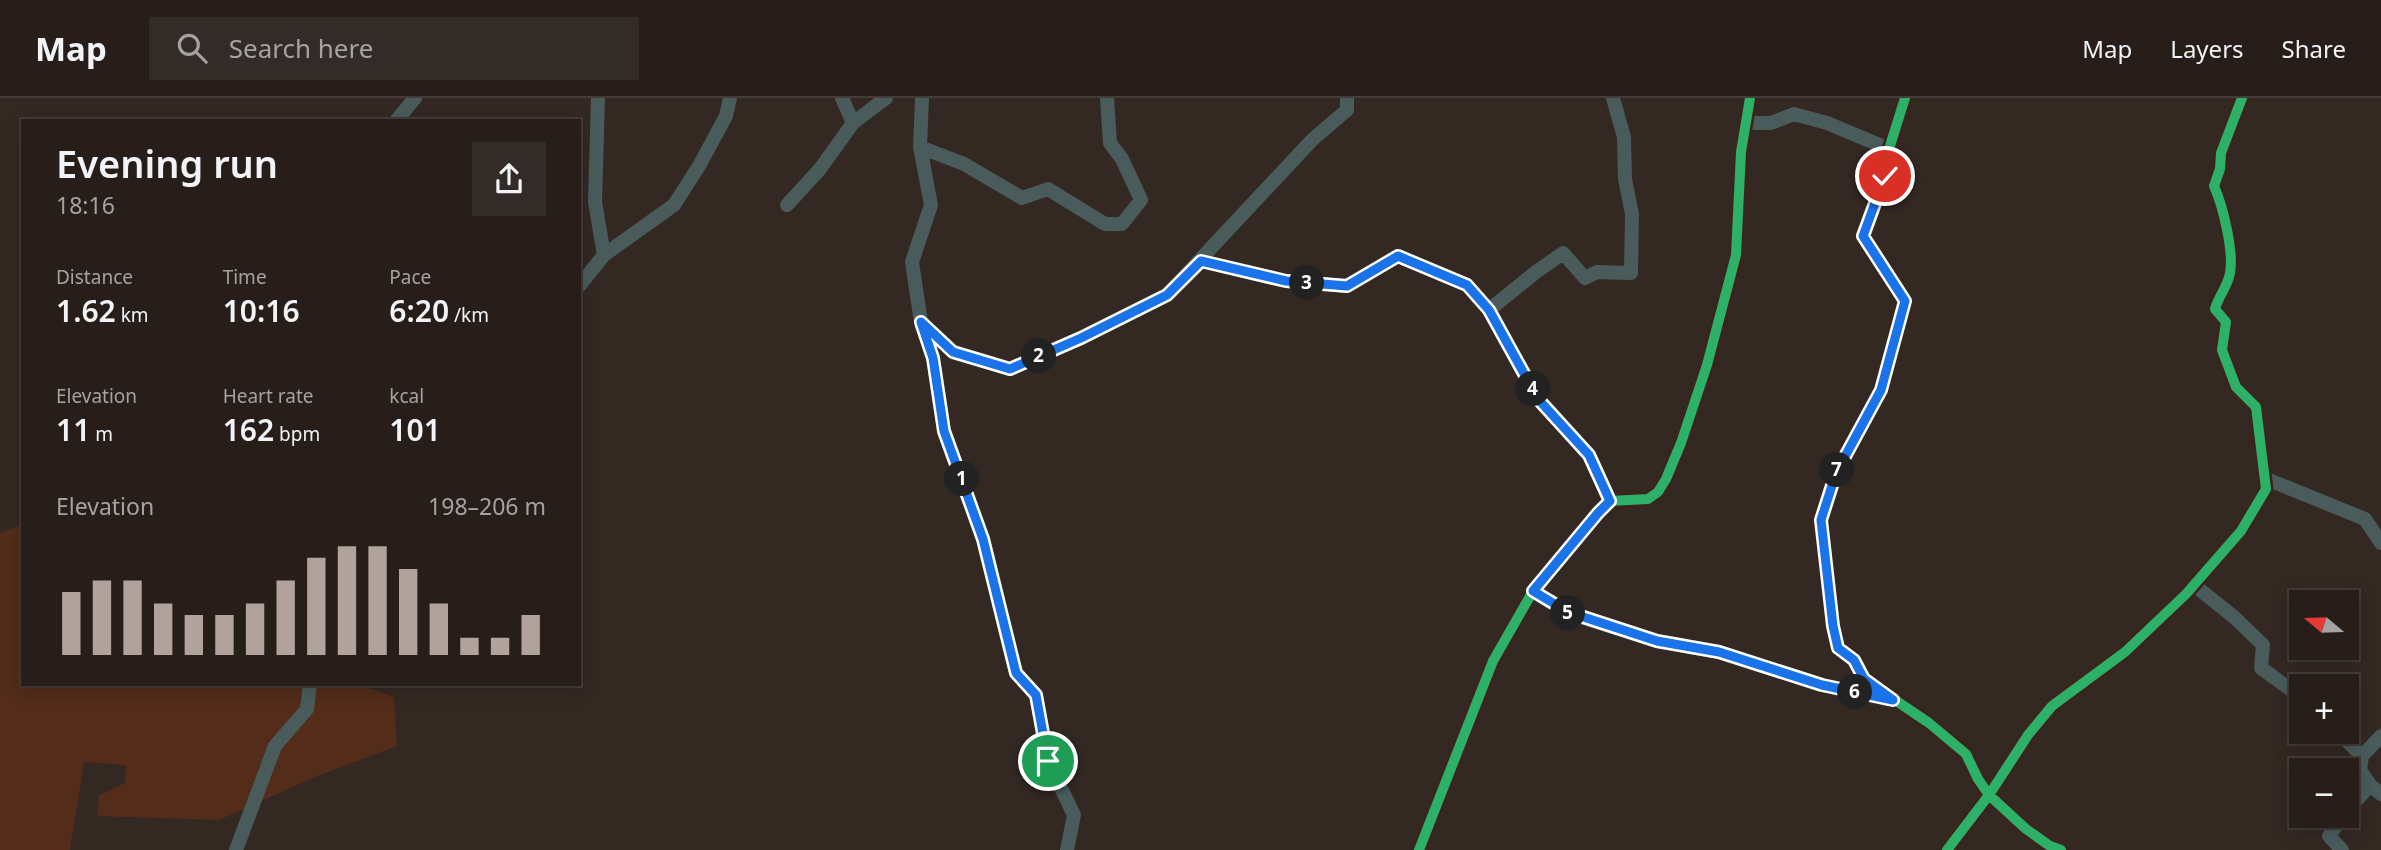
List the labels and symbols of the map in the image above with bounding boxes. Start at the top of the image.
pin [1855,146,1915,206]
pin: 3 [1290,266,1324,300]
pin: 2 [1021,338,1056,374]
pin: 4 [1516,372,1550,406]
pin: 7 [1820,452,1854,488]
pin: 1 [944,462,979,496]
north arrow [2289,590,2359,660]
pin: 5 [1550,596,1586,630]
pin: 6 [1838,674,1872,710]
pin [1018,731,1078,791]

